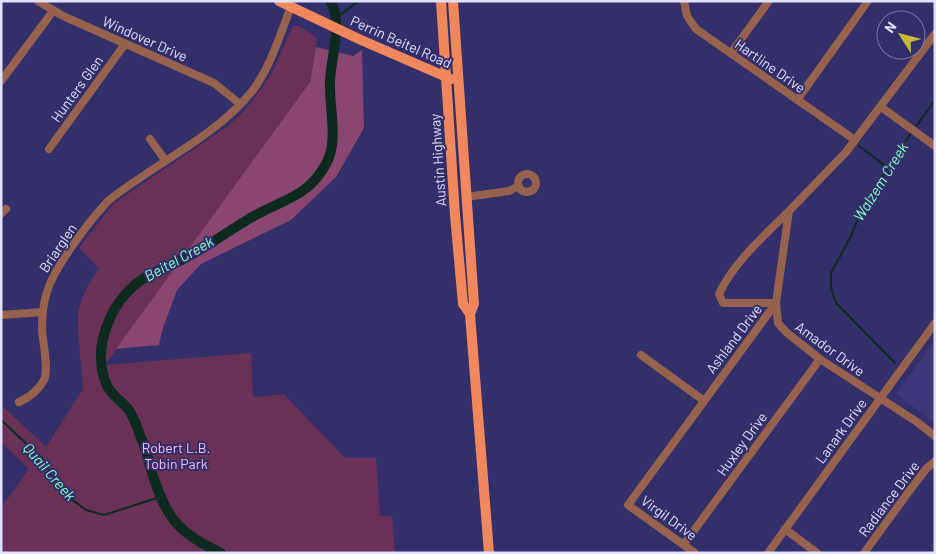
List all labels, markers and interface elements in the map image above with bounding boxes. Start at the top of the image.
north arrow [876,10,926,60]
street label: Windover Drive [100,12,190,65]
street label: Perrin Beitel Road [348,12,454,71]
text: N [880,18,900,36]
street label: Hartline Drive [732,35,809,96]
street label: Hunters Glen [47,52,106,125]
street label: Austin Highway [426,113,449,207]
water label: Walzem Creek [849,138,912,224]
street label: Briarglen [35,220,80,275]
water label: Beitel Creek [141,231,217,285]
street label: Ashland Drive [702,301,765,377]
street label: Amador Drive [792,318,868,379]
street label: Lanark Drive [811,395,870,466]
street label: Huxley Drive [713,409,770,479]
water label: Quail Creek [20,439,80,505]
park label: Robert L.B. Tobin Park [142,439,210,472]
street label: Radiance Drive [855,458,923,540]
street label: Virgil Drive [638,492,701,544]

